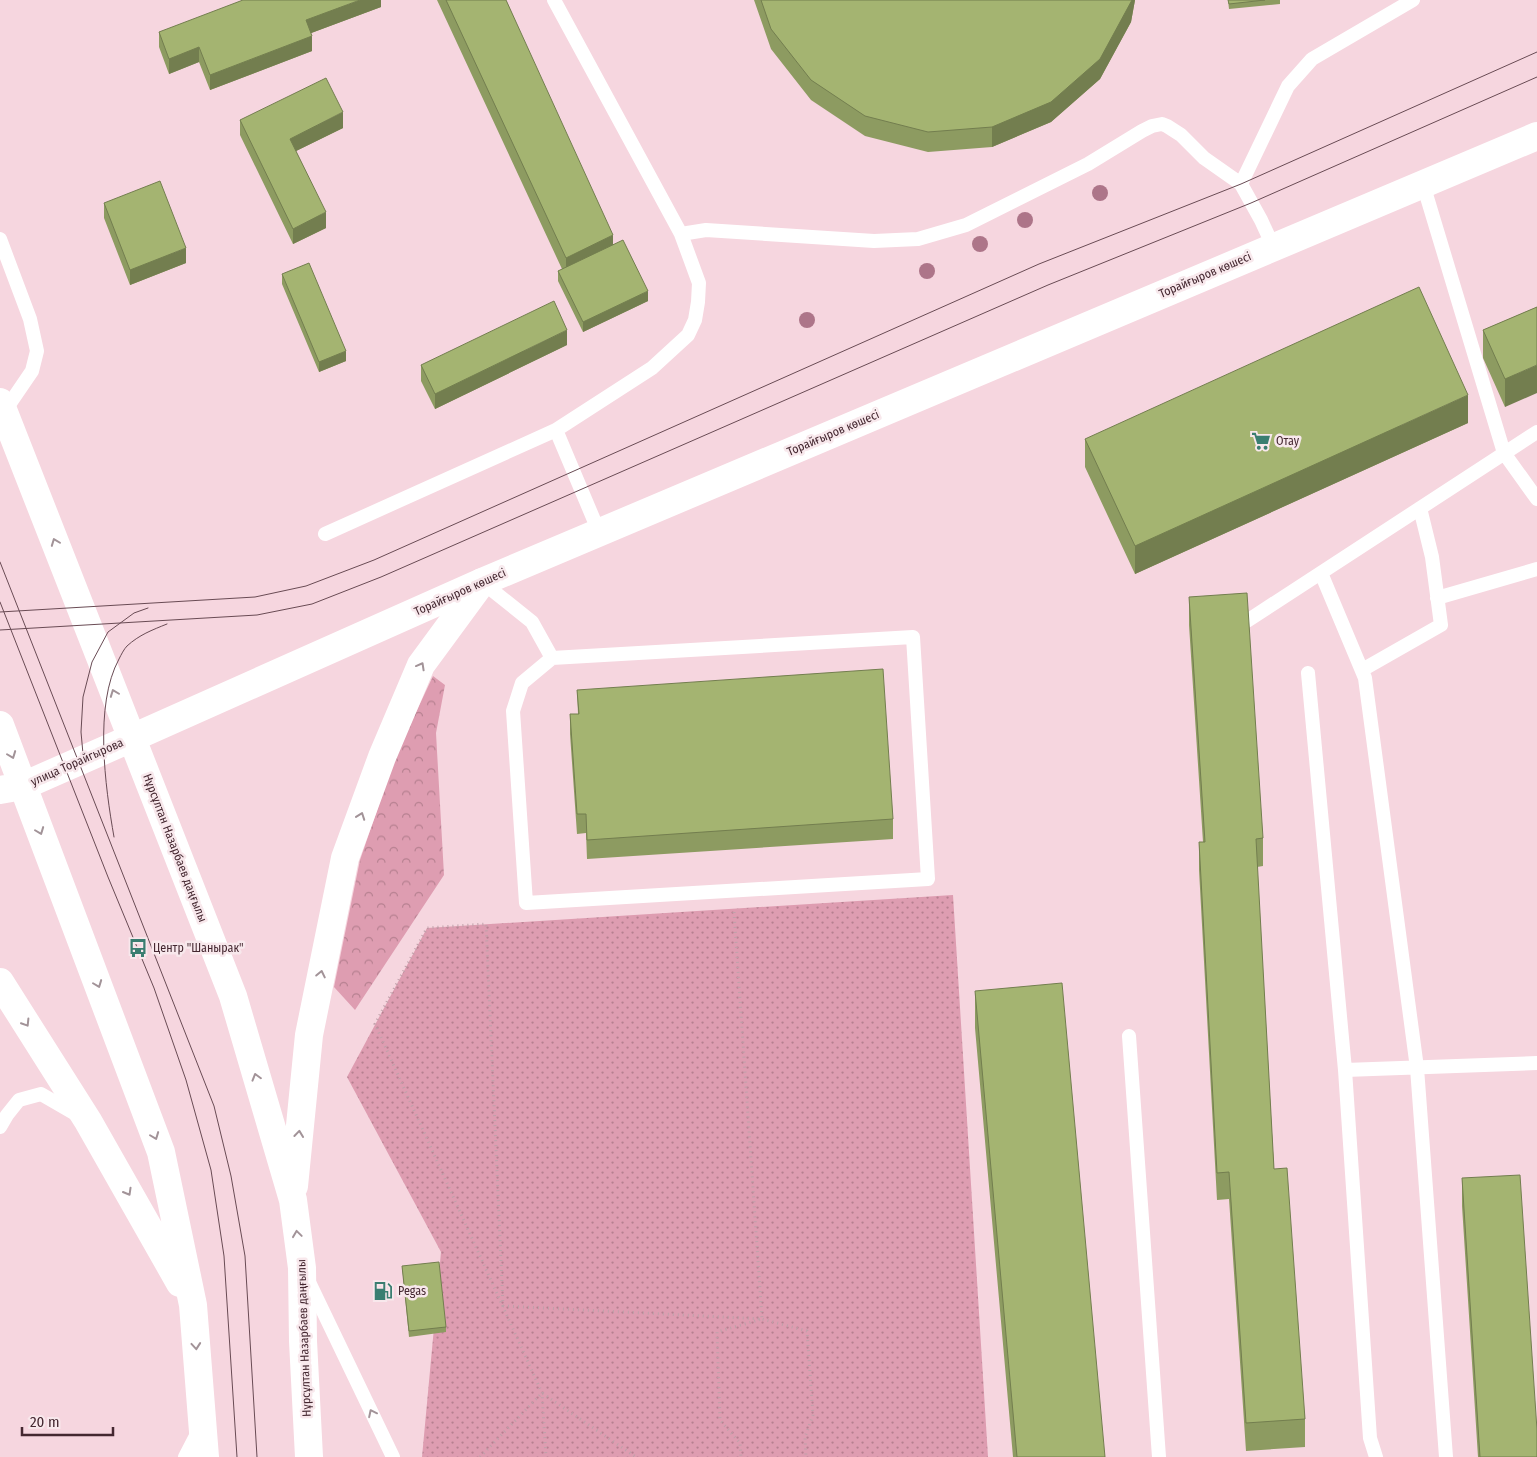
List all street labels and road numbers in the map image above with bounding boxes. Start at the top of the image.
street label: Торайғыров көшесі [1157,249,1253,301]
street label: Торайғыров көшесі [785,407,881,459]
street label: Торайғыров көшесі [412,566,508,618]
street label: улица Торайгырова [29,735,126,789]
street label: Нұрсұлтан Назарбаев даңғылы [140,772,210,924]
street label: Нұрсұлтан Назарбаев даңғылы [294,1259,314,1417]

